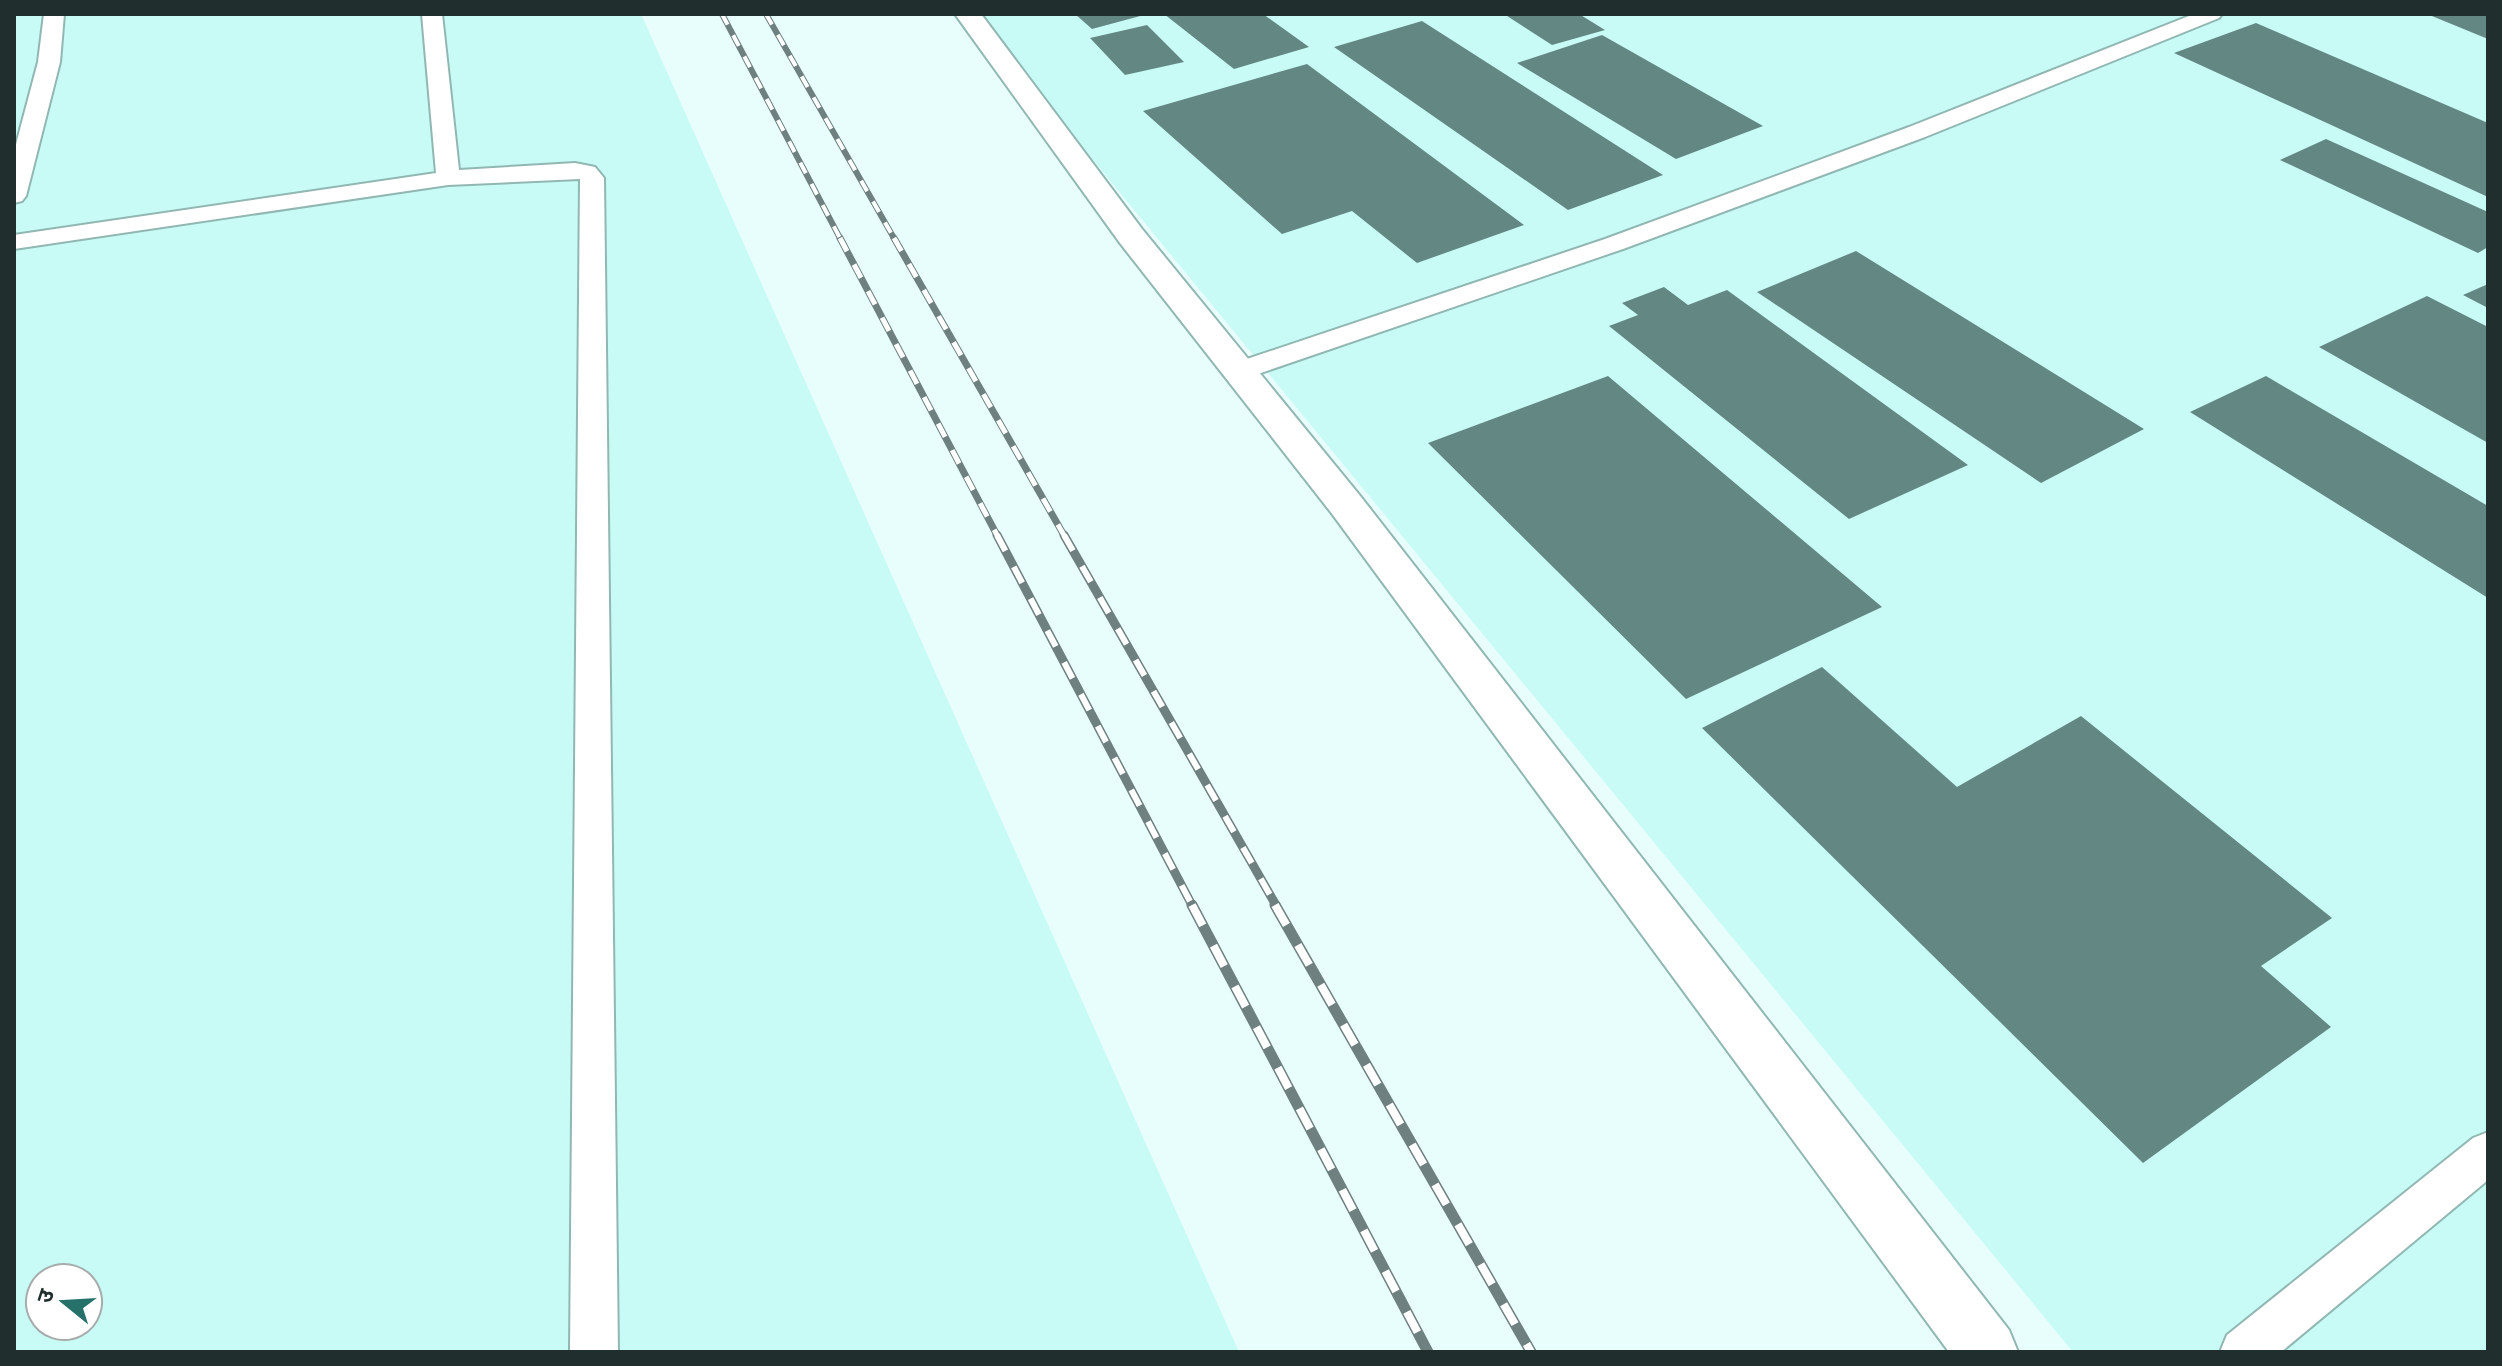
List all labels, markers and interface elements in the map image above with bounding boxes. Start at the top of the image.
north arrow [24,1262,104,1342]
text: उ [32,1285,62,1307]

